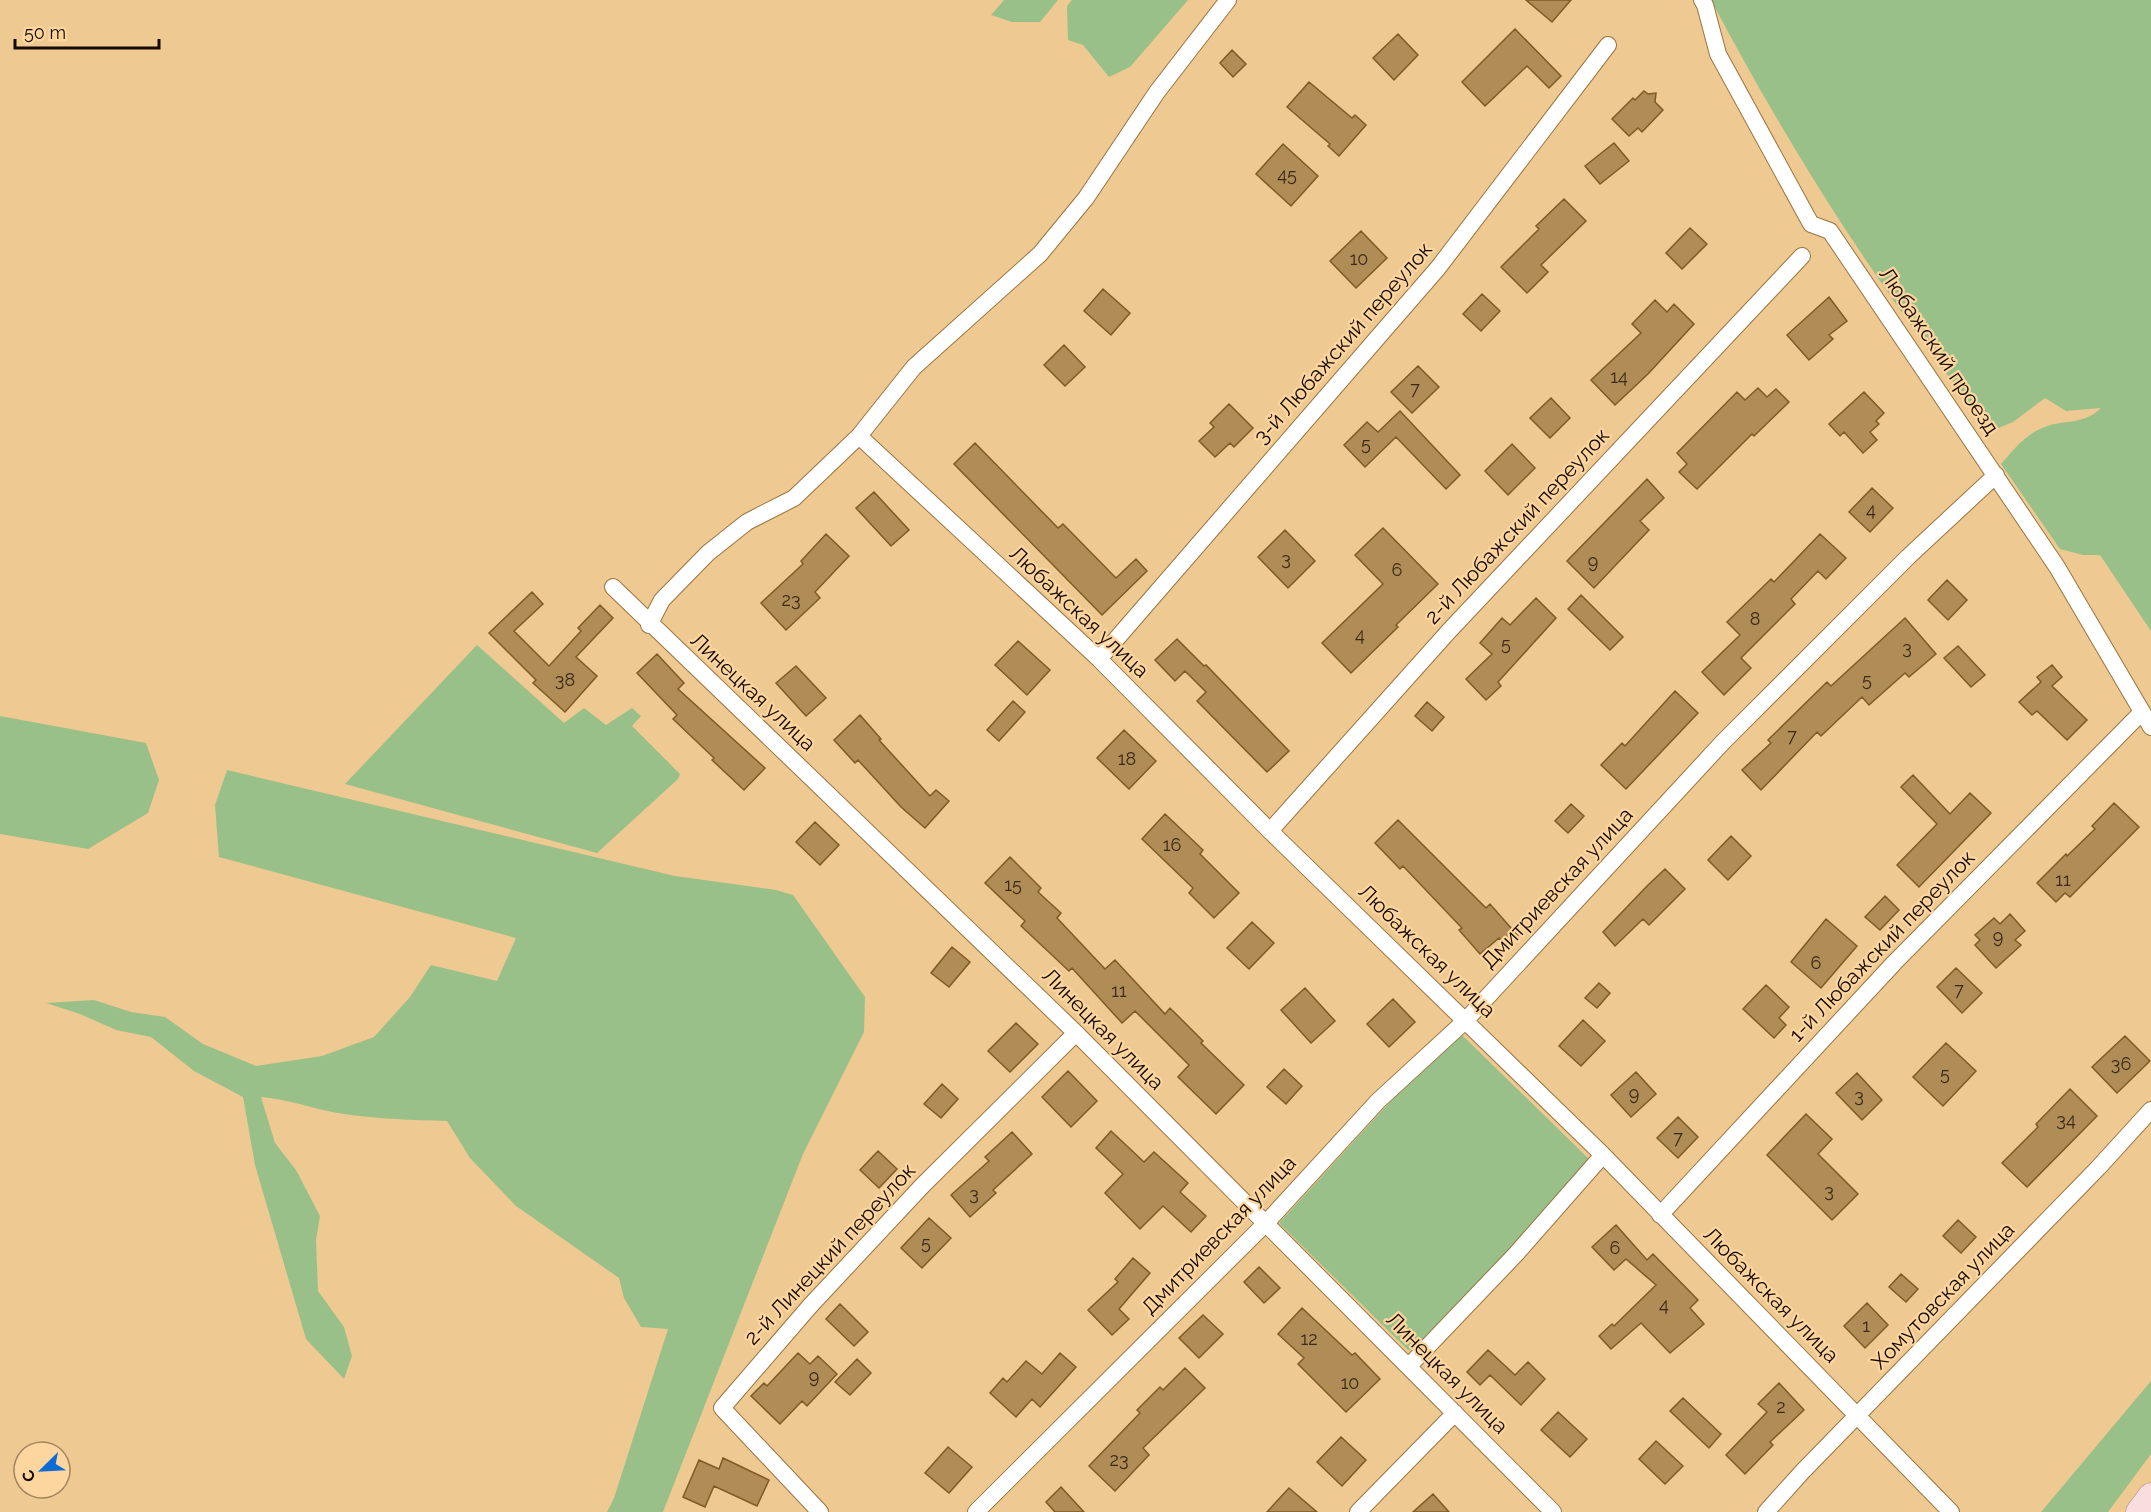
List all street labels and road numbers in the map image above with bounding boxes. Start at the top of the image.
street label: 3-й Любажский переулок [1248,237,1437,449]
street label: Любажский проезд [1874,262,2005,439]
street label: 2-й Любажский переулок [1419,422,1614,629]
street label: Любажская улица [1005,541,1154,683]
street label: Линецкая улица [686,627,821,756]
street label: Дмитриевская улица [1476,802,1638,973]
street label: 1-й Любажский переулок [1784,845,1980,1047]
street label: Любажская улица [1353,879,1501,1023]
street label: Линецкая улица [1037,963,1169,1095]
street label: Дмитриевская улица [1136,1150,1301,1319]
street label: 2-й Линецкий переулок [739,1158,920,1350]
street label: Хомутовская улица [1866,1217,2019,1374]
street label: Любажская улица [1698,1222,1844,1368]
street label: Линецкая улица [1381,1307,1513,1439]

